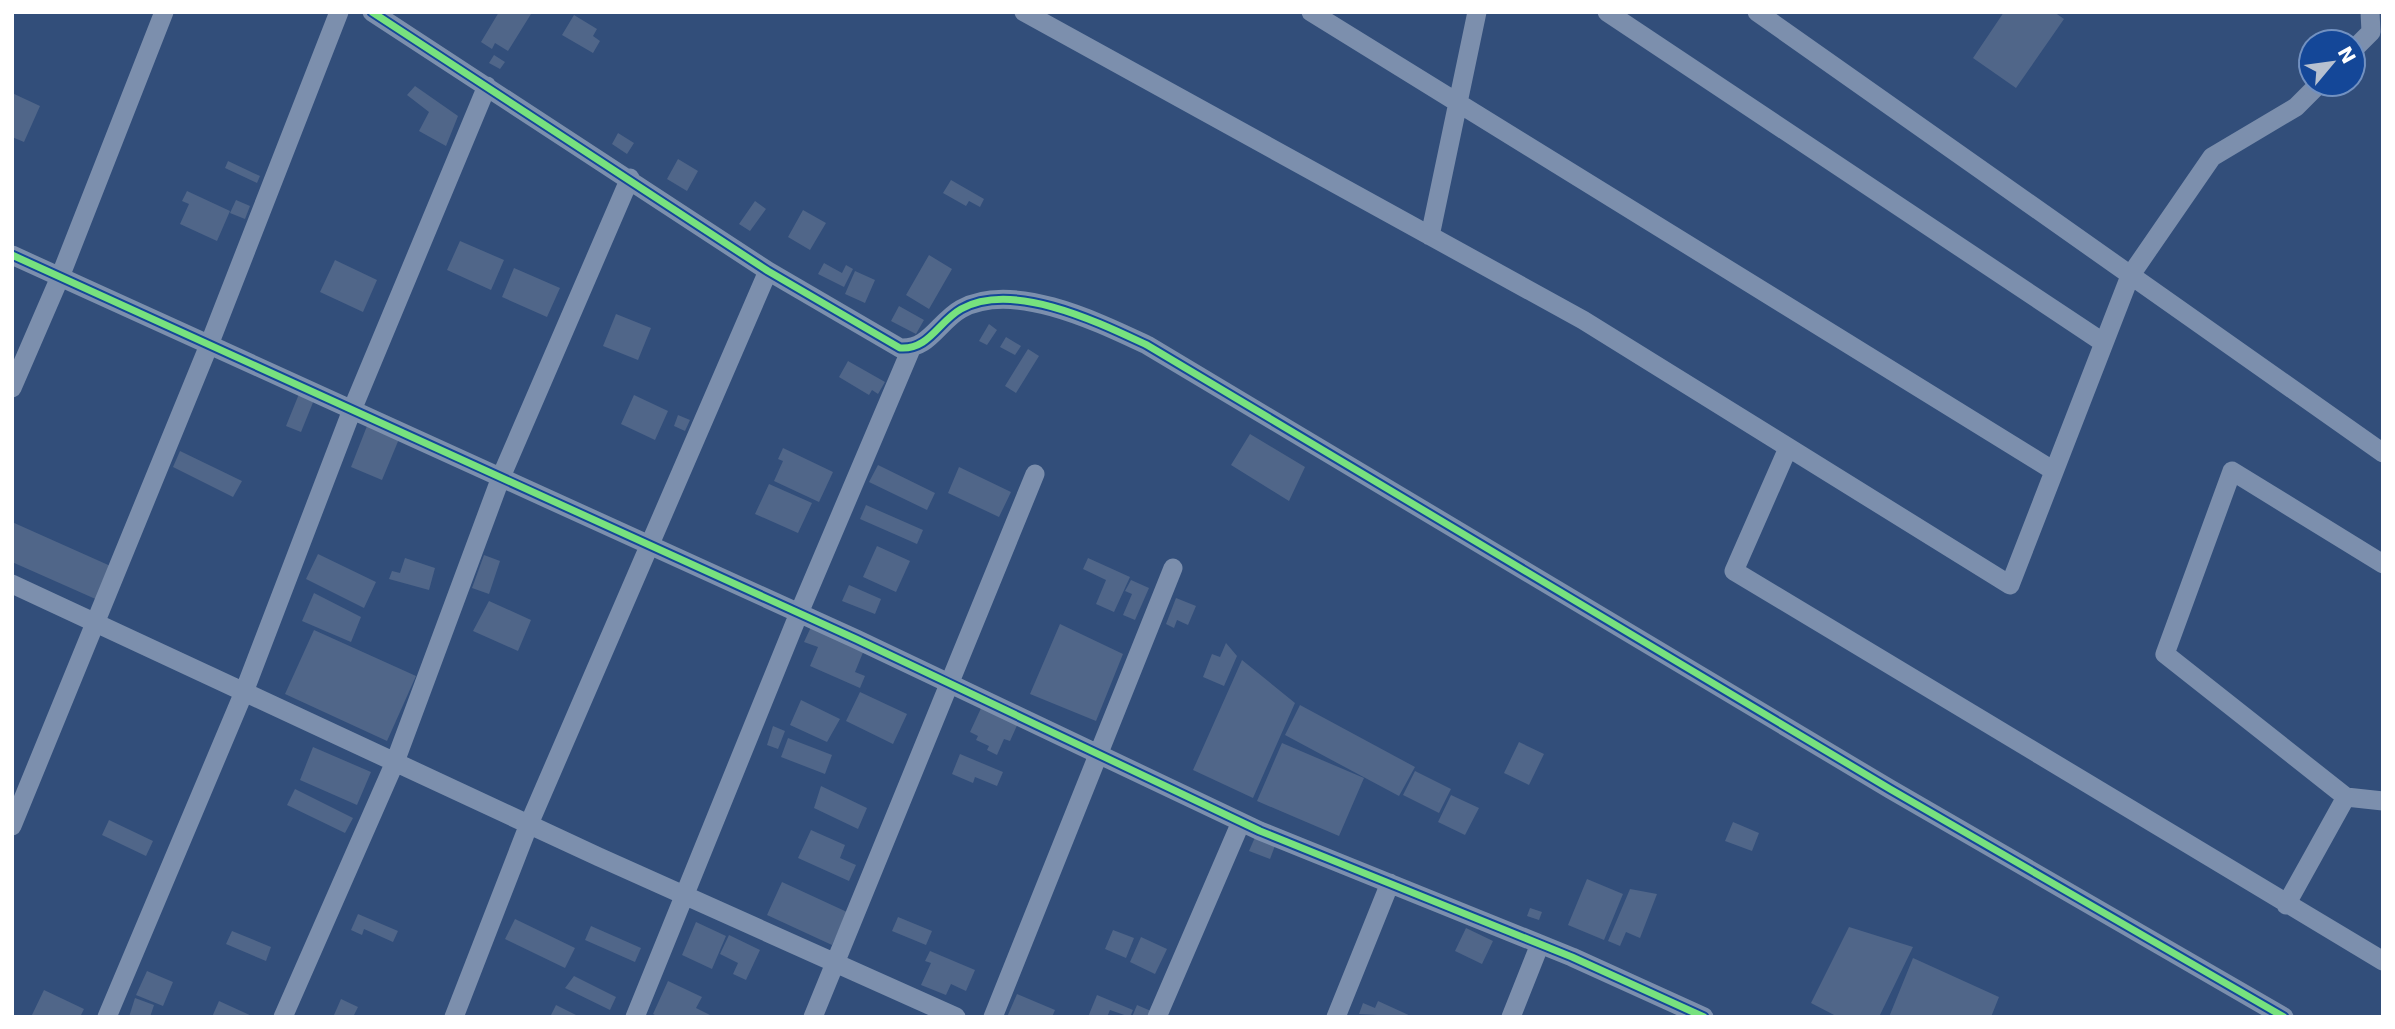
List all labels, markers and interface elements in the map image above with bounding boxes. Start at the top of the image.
north arrow [2297,28,2367,98]
text: N [2333,42,2360,67]

